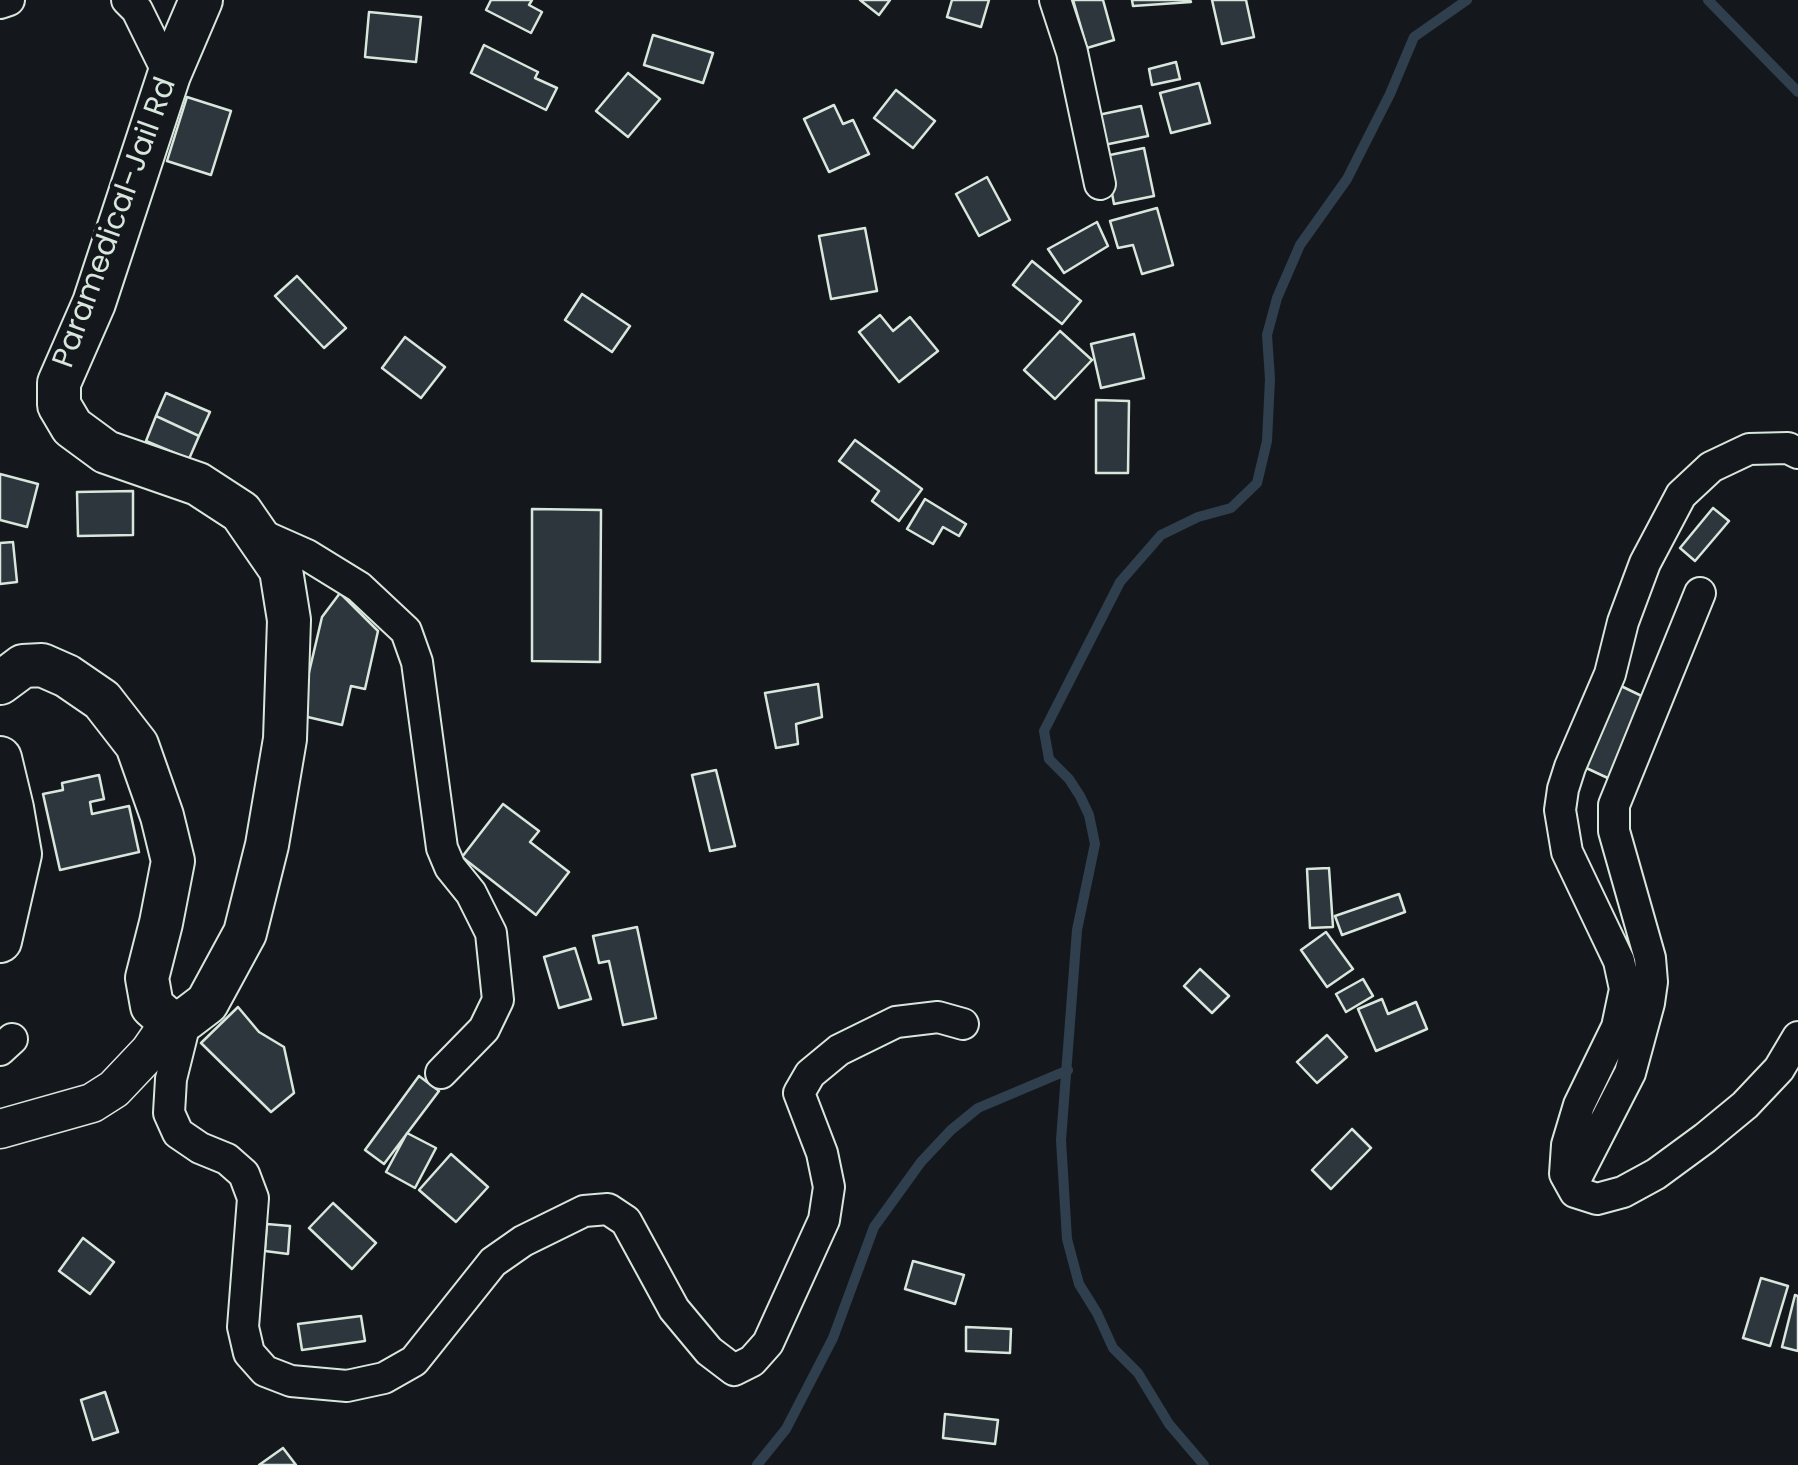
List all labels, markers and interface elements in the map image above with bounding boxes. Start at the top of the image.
street label: Paramedical-Jail Rd [47,73,185,373]

